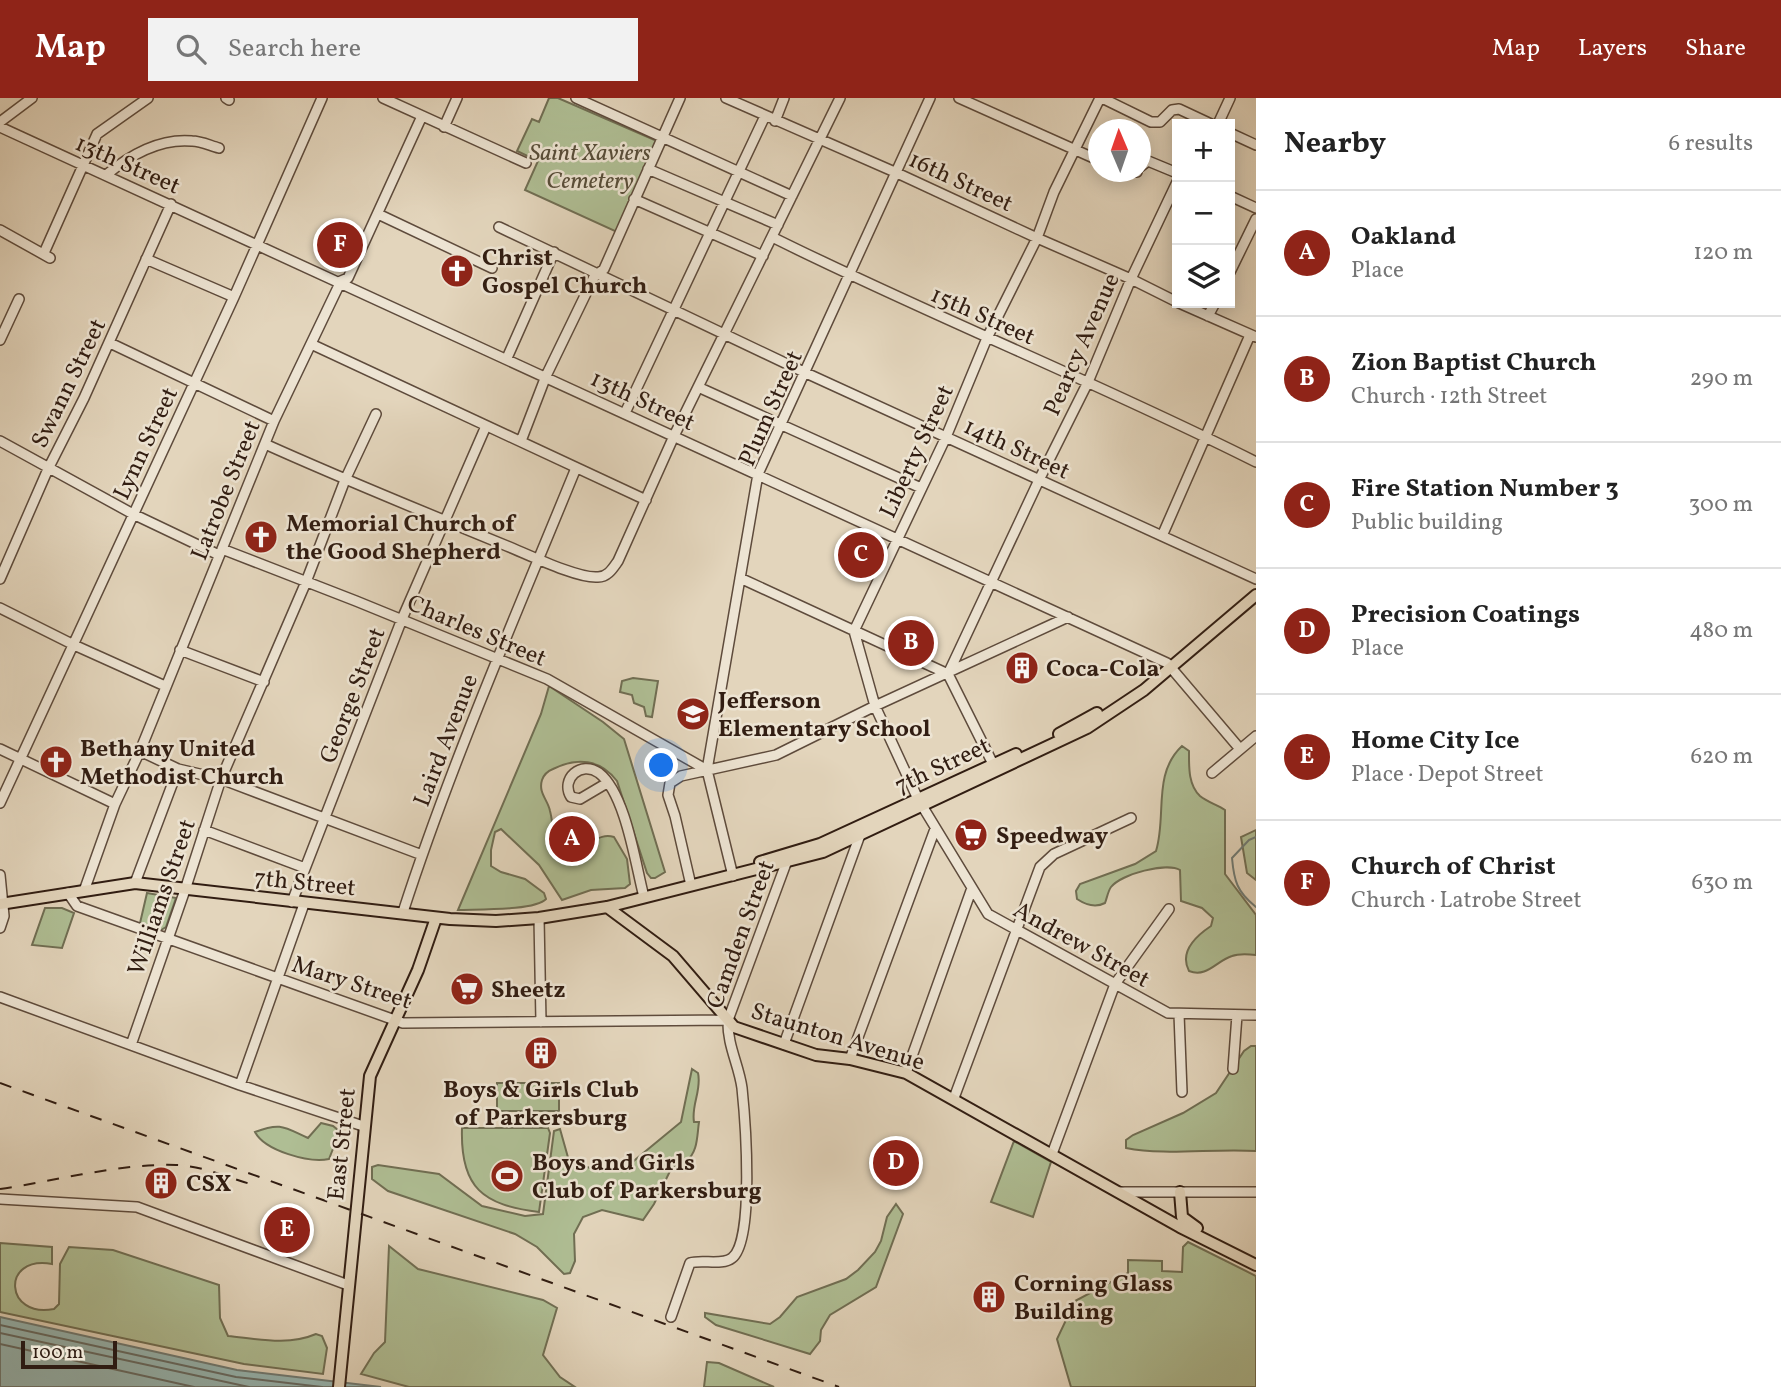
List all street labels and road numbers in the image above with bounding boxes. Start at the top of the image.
street label: 13th Street [69,128,185,204]
street label: 16th Street [902,144,1018,222]
street label: Pearcy Avenue [1036,268,1130,422]
street label: 15th Street [924,279,1040,355]
street label: Swann Street [24,313,116,454]
street label: Plum Street [731,345,812,472]
street label: 13th Street [584,363,700,441]
street label: Liberty Street [872,380,964,524]
street label: Lynn Street [106,382,188,506]
street label: 14th Street [957,410,1075,489]
street label: Latrobe Street [183,416,270,566]
street label: Charles Street [401,587,551,677]
street label: George Street [312,623,395,769]
street label: Laird Avenue [406,669,488,812]
street label: 7th Street [889,730,996,804]
street label: Williams Street [120,815,206,980]
street label: Camden Street [699,856,784,1014]
street label: 7th Street [252,862,357,906]
street label: Andrew Street [1007,894,1156,997]
street label: Mary Street [287,949,416,1019]
street label: Staunton Avenue [746,995,928,1080]
street label: East Street [320,1086,366,1202]

